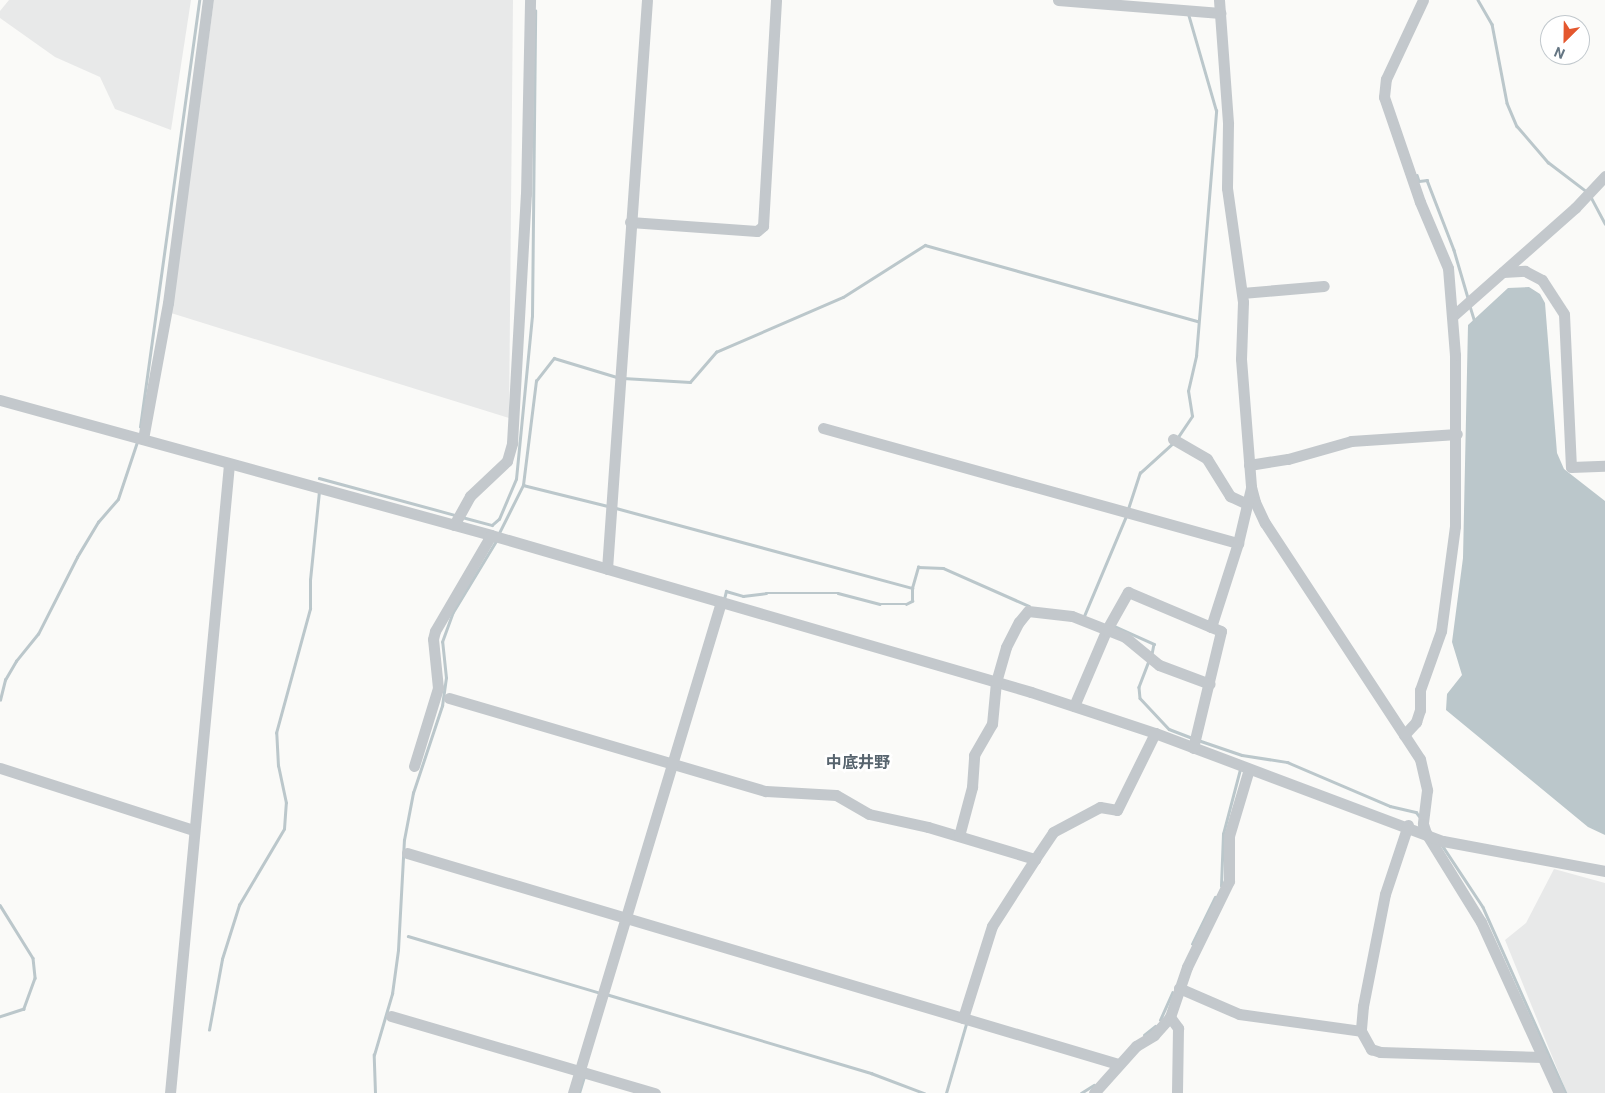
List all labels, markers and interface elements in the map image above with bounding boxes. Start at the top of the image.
north arrow [1540,15,1590,65]
text: N [1552,44,1567,62]
district label: 中底井野 [826,753,890,773]

